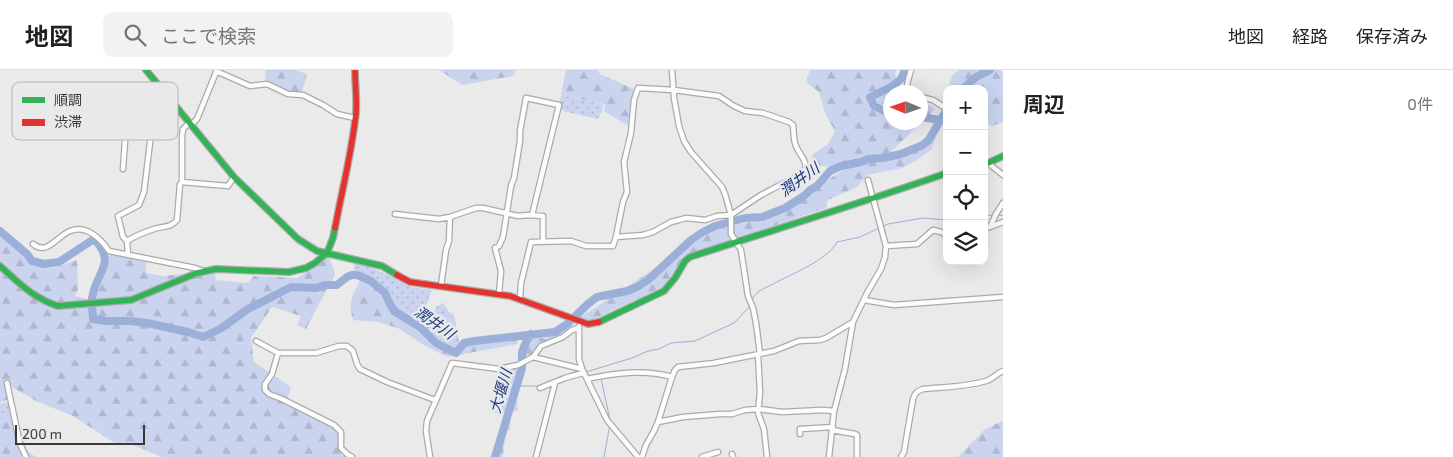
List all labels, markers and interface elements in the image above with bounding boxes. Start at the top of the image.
search box [103,12,453,57]
text: 地図 [25,21,73,50]
icon: search [121,21,149,49]
text: ここで検索 [161,24,256,47]
text: 地図 [1228,25,1264,47]
text: 経路 [1292,25,1328,47]
text: 保存済み [1356,25,1428,47]
legend [12,82,178,140]
north arrow [883,85,928,130]
map controls [943,85,988,265]
button: + [943,85,988,130]
text: 順調 [54,91,82,108]
text: 周辺 [1023,91,1065,116]
text: 0件 [1407,94,1433,113]
text: 渋滞 [54,113,82,130]
button: − [943,130,988,175]
water label: 潤井川 [776,157,824,200]
button: locate [943,175,988,220]
button: layers [943,220,988,265]
water label: 潤井川 [411,302,460,343]
water label: 大堰川 [485,365,515,415]
scale bar [15,422,145,445]
text: 200 m [22,425,62,442]

